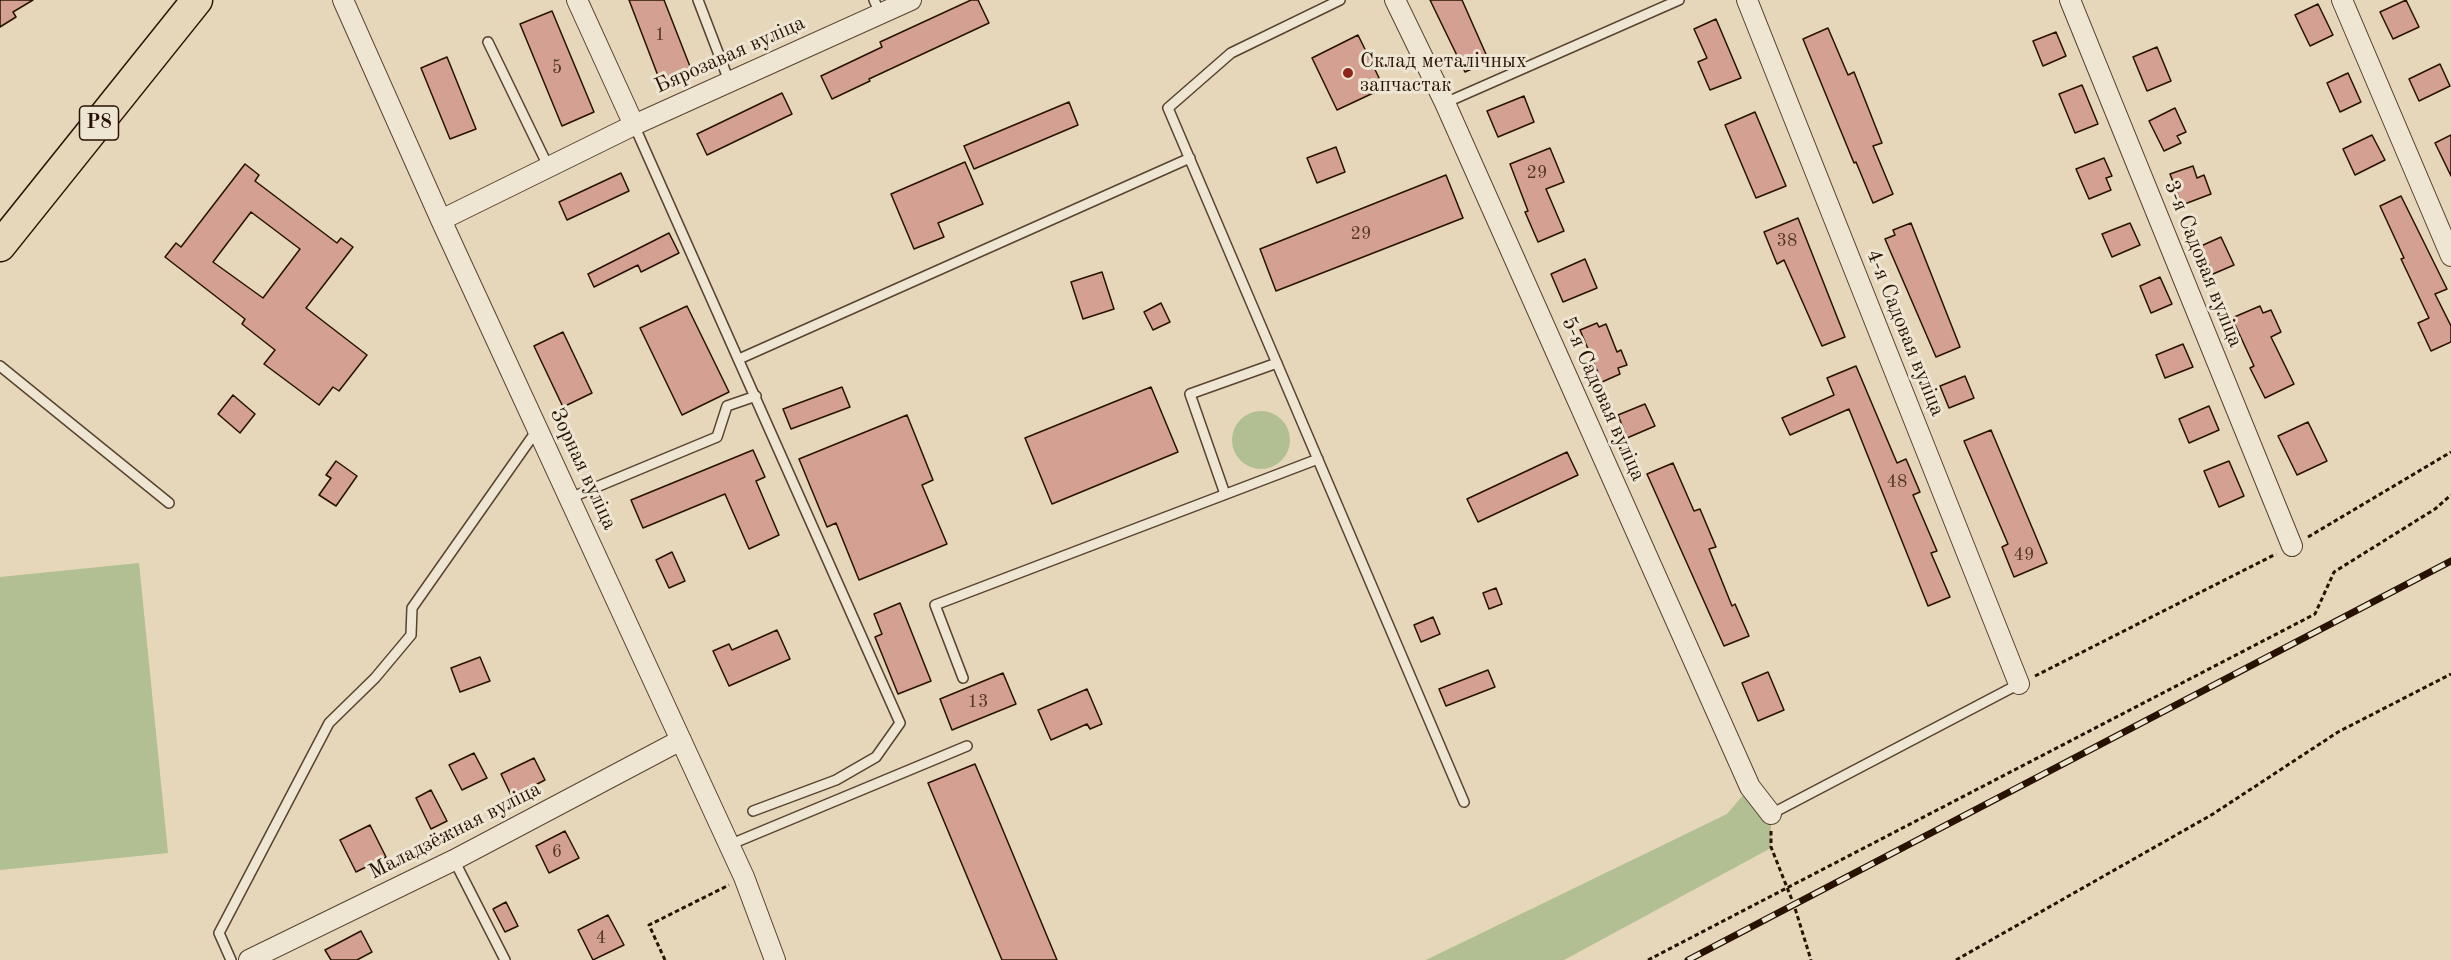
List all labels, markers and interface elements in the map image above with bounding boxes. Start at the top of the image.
street label: Бярозавая вуліца [651,11,809,99]
house number: 1 [655,24,665,46]
place label: Склад металічных запчастак [1360,48,1527,98]
house number: 5 [552,57,562,79]
marker: Склад металічных запчастак [1341,66,1355,80]
road number: Р8 [80,106,118,140]
house number: 29 [1527,162,1547,184]
street label: 3-я Садовая вуліца [2158,177,2248,351]
house number: 29 [1351,223,1371,245]
house number: 38 [1777,230,1797,252]
street label: 4-я Садовая вуліца [1860,246,1950,420]
street label: 5-я Садовая вуліца [1555,313,1651,485]
street label: Зорная вуліца [544,404,622,534]
house number: 48 [1887,471,1907,493]
house number: 49 [2014,544,2034,566]
house number: 13 [968,691,988,713]
street label: Маладзёжная вуліца [365,777,545,885]
house number: 6 [552,841,562,863]
house number: 4 [596,927,606,949]

